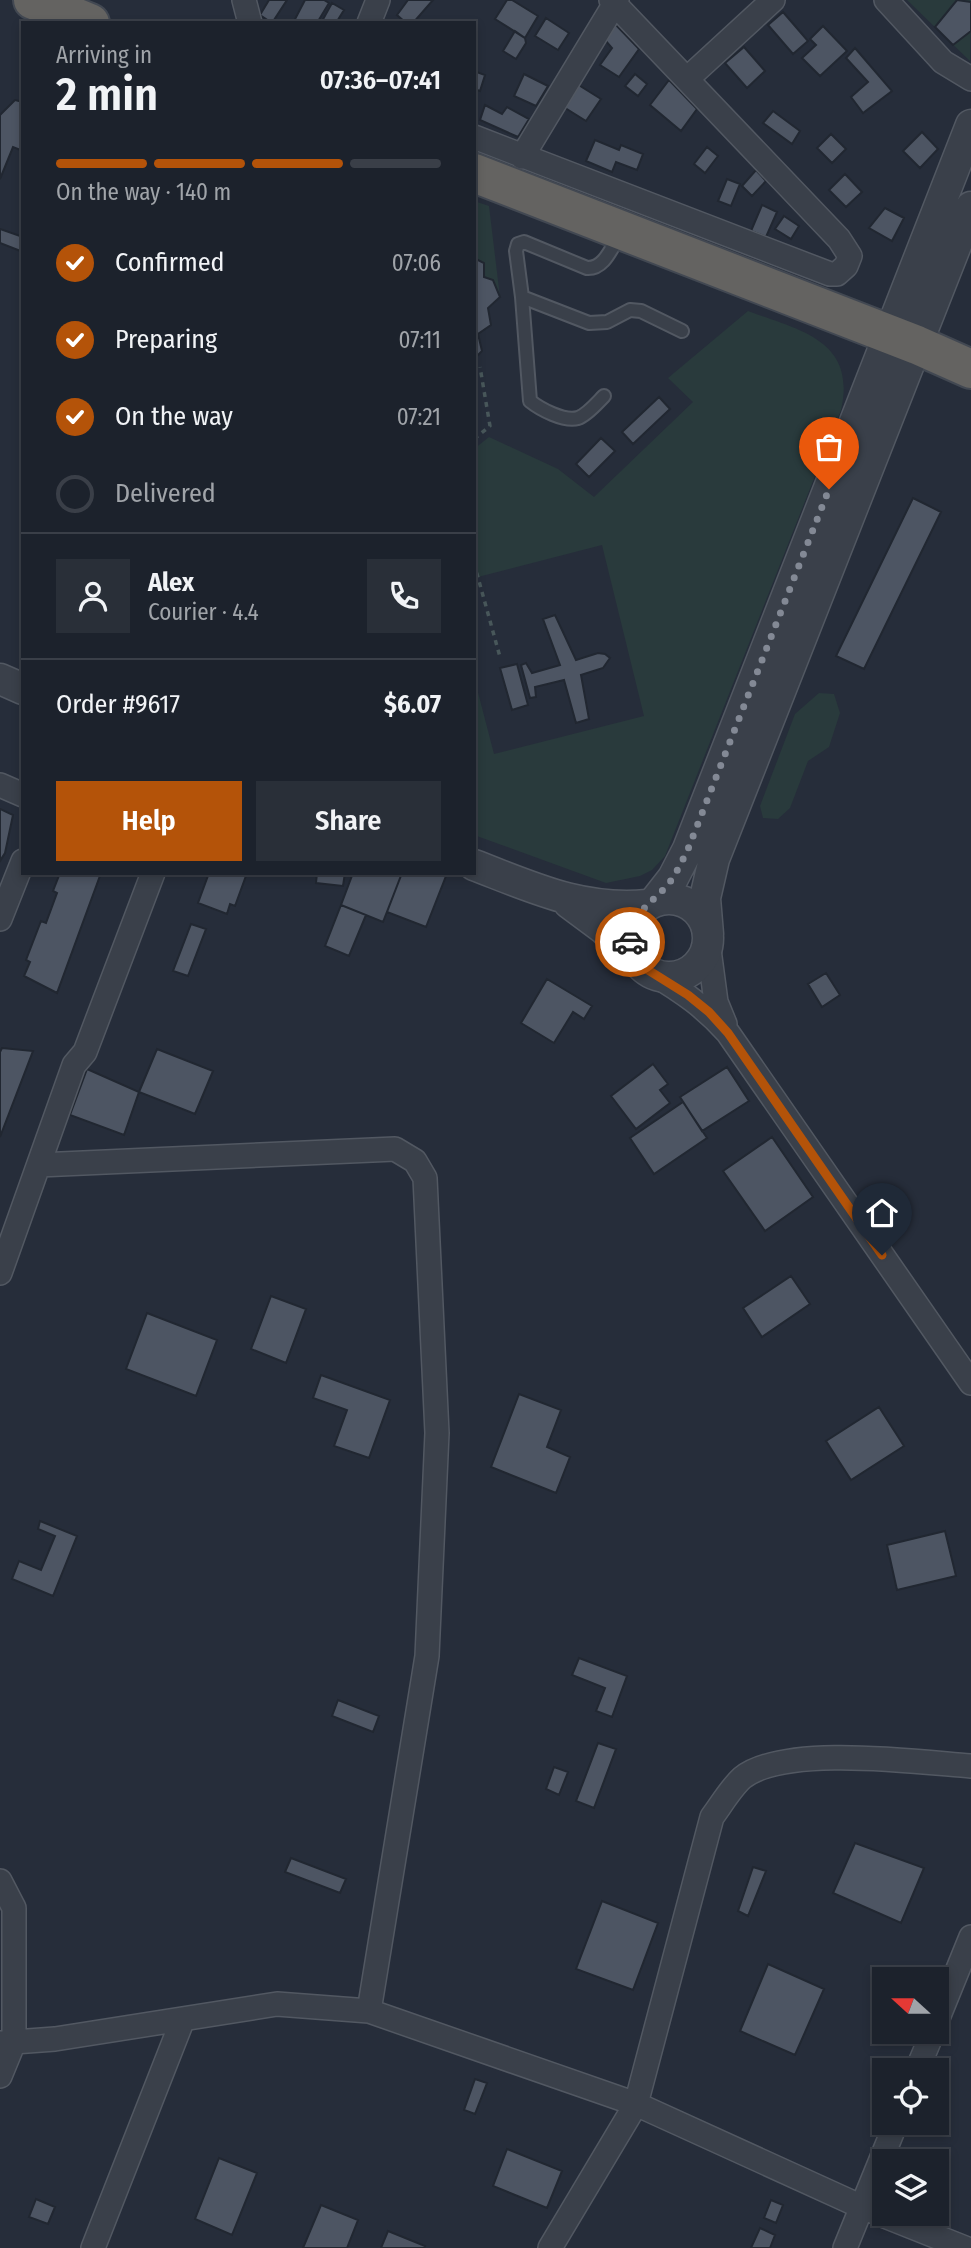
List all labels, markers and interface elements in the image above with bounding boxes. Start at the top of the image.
text: Arriving in [56,41,152,69]
text: 07:36–07:41 [320,65,441,96]
text: 2 min [56,67,158,122]
text: On the way · 140 m [56,178,231,206]
icon: check [56,244,94,282]
text: Confirmed [115,247,225,278]
text: 07:06 [392,249,441,277]
icon: check [56,321,94,359]
text: Preparing [115,324,217,355]
text: 07:11 [399,326,441,354]
icon: check [56,398,94,436]
text: On the way [115,401,233,432]
text: 07:21 [397,403,441,431]
pin [799,417,859,489]
icon: bag [810,428,848,466]
text: Delivered [115,478,216,509]
button: person [56,559,130,633]
button: phone [367,559,441,633]
text: Alex [148,567,194,598]
text: Courier · 4.4 [148,598,259,626]
text: Order #9617 [56,689,180,720]
text: $6.07 [384,689,441,720]
button: Help [56,781,242,861]
button: Share [256,781,441,861]
courier [595,907,665,977]
icon: car [611,923,649,961]
pin [852,1183,912,1255]
icon: home [863,1194,901,1232]
north arrow [872,1967,948,2044]
map controls [872,1967,949,2226]
button: locate [872,2058,949,2135]
button: layers [872,2149,949,2226]

